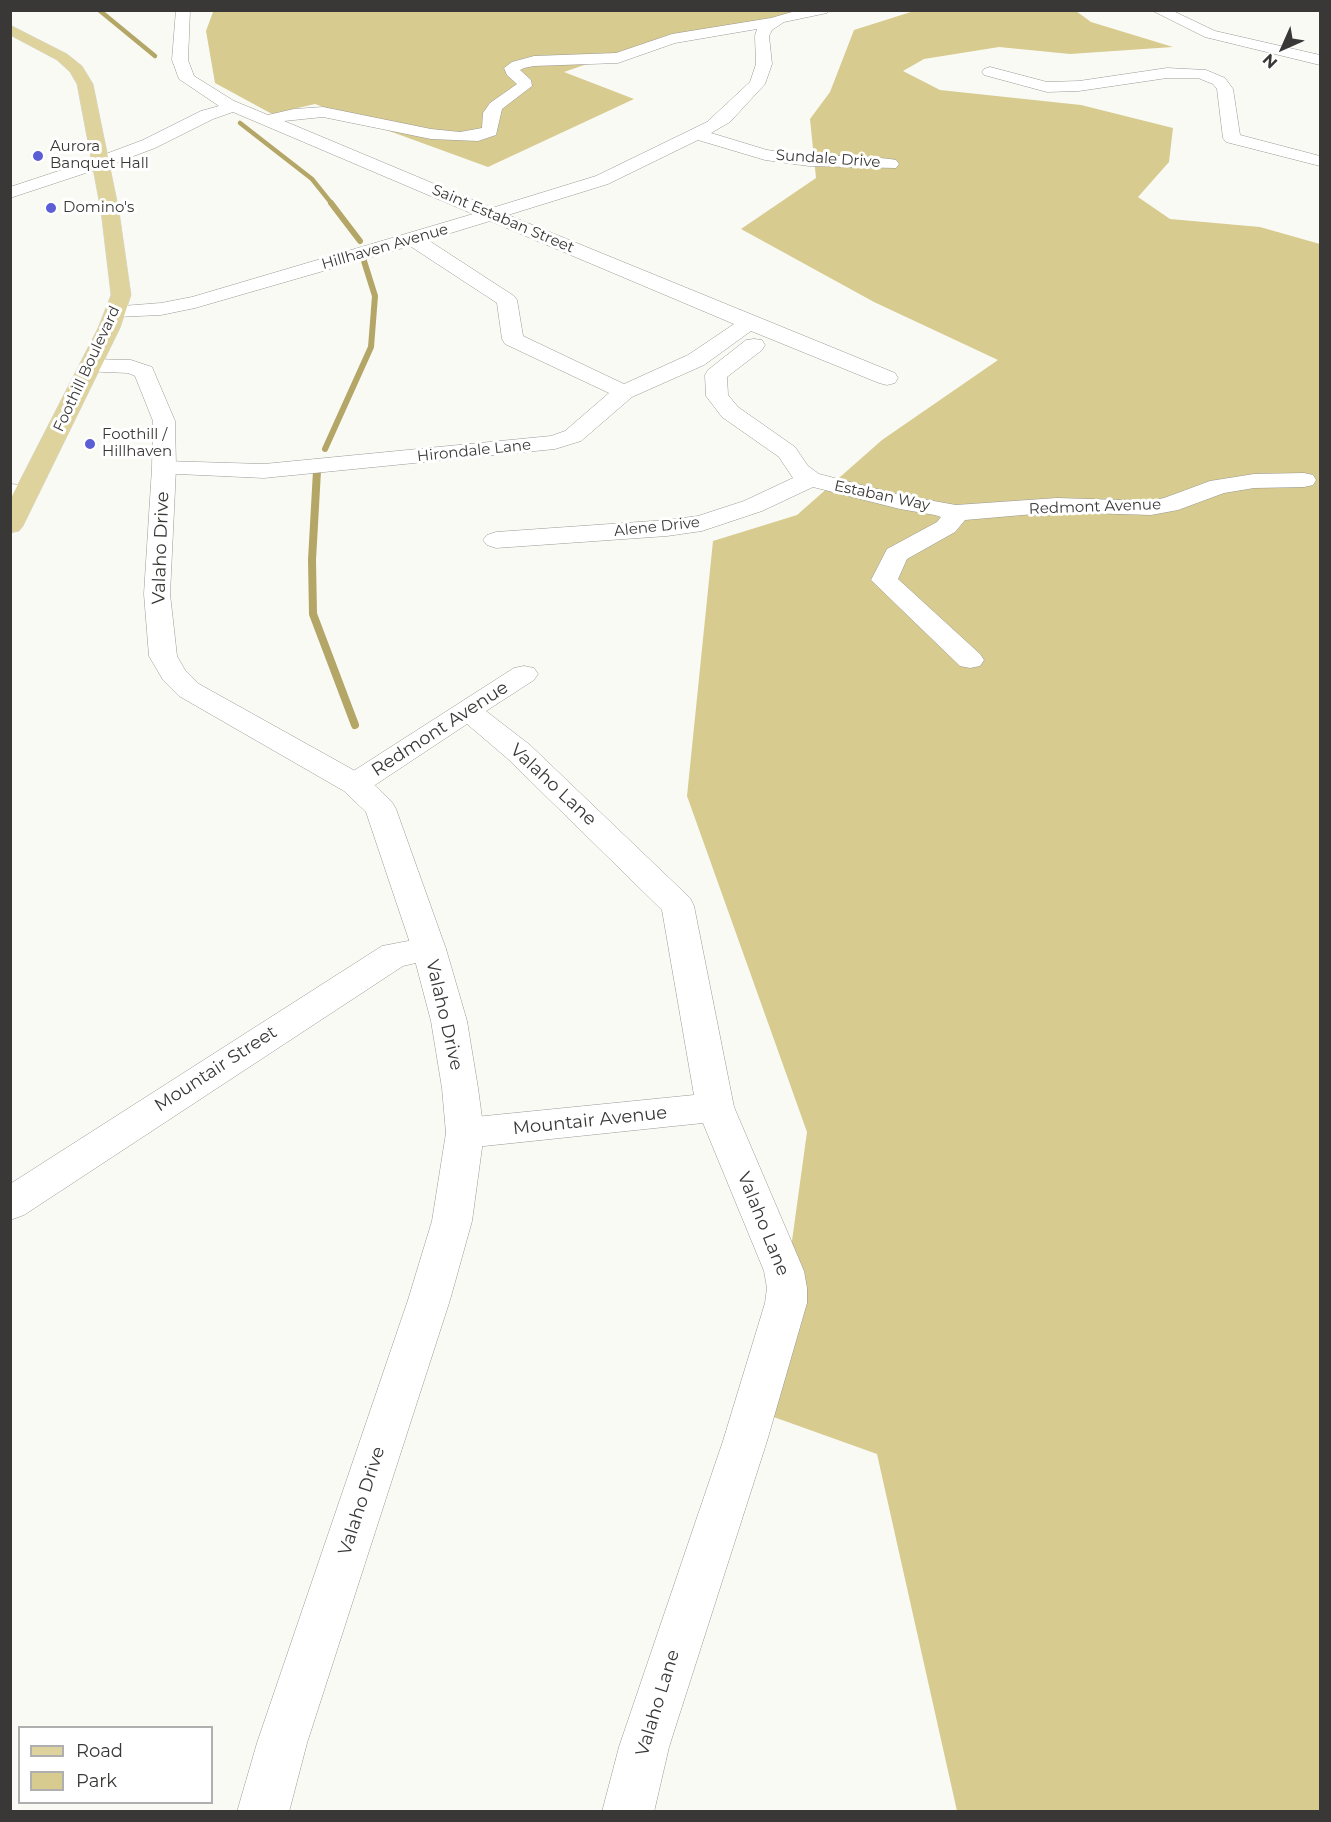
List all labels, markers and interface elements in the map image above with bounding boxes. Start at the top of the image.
north arrow [1253,18,1313,78]
text: N [1259,50,1281,72]
place label: Aurora Banquet Hall [50,138,149,173]
street label: Sundale Drive [775,146,881,172]
marker: Aurora Banquet Hall [31,149,45,163]
street label: Saint Estaban Street [429,181,577,257]
place label: Domino's [63,199,134,217]
marker: Domino's [44,201,58,215]
street label: Hillhaven Avenue [320,220,450,274]
street label: Foothill Boulevard [50,303,124,435]
place label: Foothill / Hillhaven [102,426,172,461]
street label: Hirondale Lane [416,436,532,466]
marker: Foothill / Hillhaven [83,437,97,451]
street label: Estaban Way [832,477,932,515]
street label: Valaho Drive [148,491,174,605]
street label: Redmont Avenue [1029,496,1161,518]
street label: Alene Drive [613,514,701,540]
street label: Redmont Avenue [368,677,512,781]
street label: Valaho Lane [505,740,601,830]
street label: Valaho Drive [421,958,467,1072]
street label: Mountair Street [151,1021,281,1117]
street label: Mountair Avenue [512,1102,668,1140]
street label: Valaho Lane [732,1169,794,1279]
street label: Valaho Drive [334,1444,390,1558]
street label: Valaho Lane [632,1647,684,1759]
legend [18,1726,213,1804]
text: Road [76,1740,123,1762]
text: Park [76,1770,117,1792]

